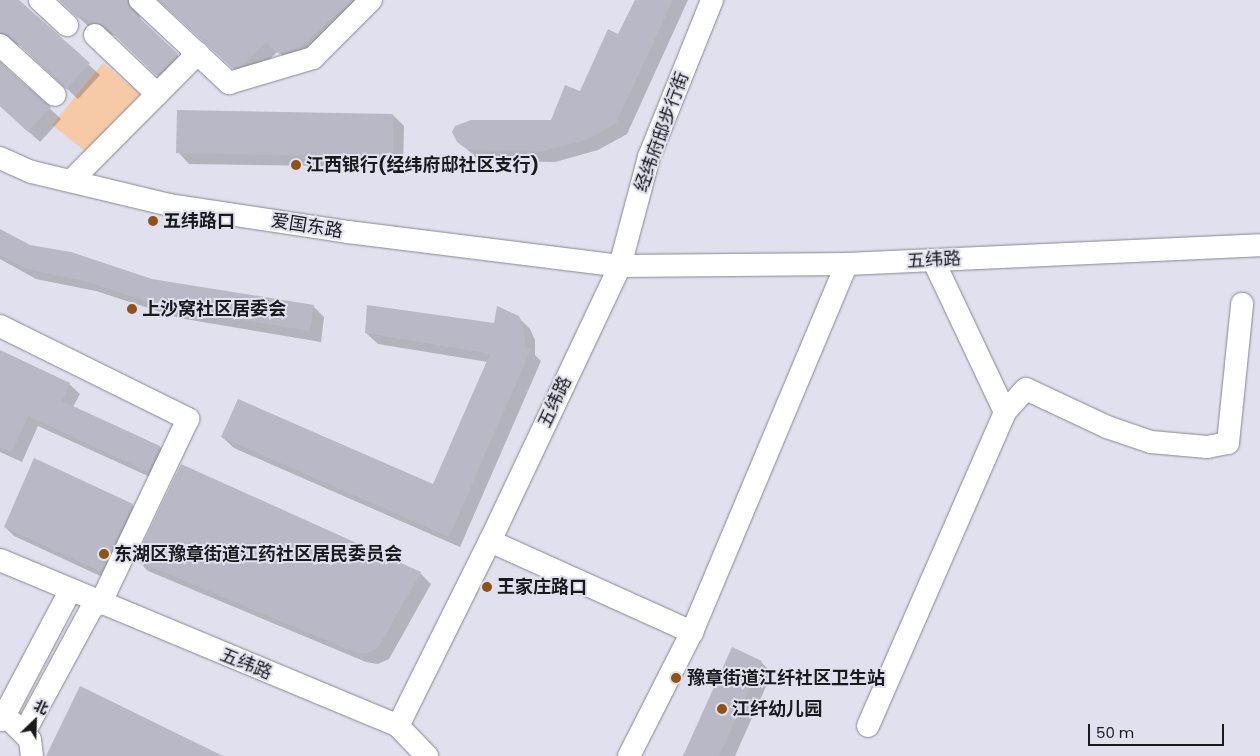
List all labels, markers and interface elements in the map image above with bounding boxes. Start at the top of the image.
street label: 经纬府邸步行街 [630,69,694,195]
place label: 江西银行(经纬府邸社区支行) [306,154,539,176]
marker: 江西银行(经纬府邸社区支行) [290,159,302,171]
place label: 五纬路口 [163,210,235,232]
street label: 爱国东路 [270,210,344,242]
marker: 五纬路口 [147,215,159,227]
street label: 五纬路 [906,248,962,272]
place label: 上沙窝社区居委会 [142,298,286,320]
marker: 上沙窝社区居委会 [126,303,138,315]
street label: 五纬路 [534,373,576,431]
place label: 东湖区豫章街道江药社区居民委员会 [114,543,402,565]
marker: 东湖区豫章街道江药社区居民委员会 [98,548,110,560]
place label: 王家庄路口 [497,576,587,598]
marker: 王家庄路口 [481,581,493,593]
street label: 五纬路 [217,644,275,684]
place label: 豫章街道江纤社区卫生站 [687,667,885,689]
marker: 豫章街道江纤社区卫生站 [669,671,683,685]
text: 北 [31,695,52,719]
north arrow [10,696,60,746]
place label: 江纤幼儿园 [732,698,822,720]
marker: 江纤幼儿园 [716,703,728,715]
scale bar [1090,714,1226,746]
text: 50 m [1096,722,1134,743]

